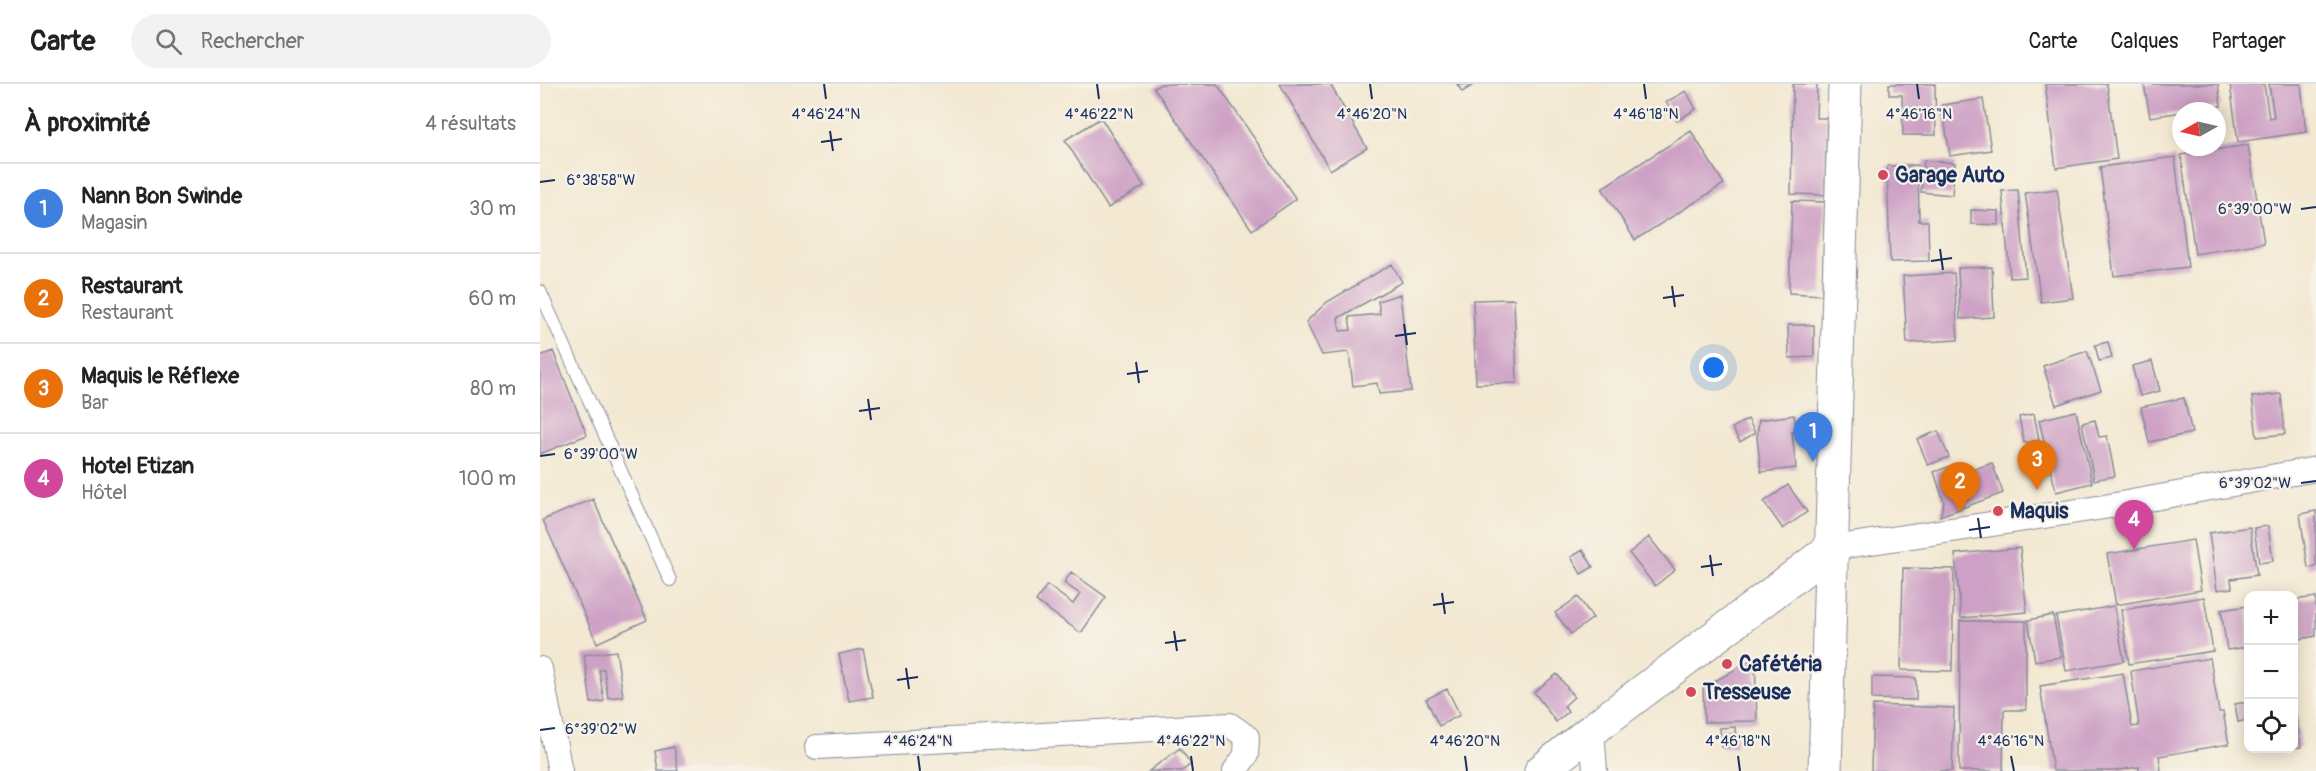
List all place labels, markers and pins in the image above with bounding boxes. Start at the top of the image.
place label: Garage Auto [1895,162,2005,189]
marker: Garage Auto [1876,168,1890,182]
pin: 1 [1794,412,1832,462]
pin: 3 [2018,440,2056,490]
pin: 2 [1940,462,1980,512]
place label: Maquis [2010,498,2069,525]
pin: 4 [2114,500,2154,550]
marker: Maquis [1991,504,2005,518]
place label: Cafétéria [1739,651,1822,678]
marker: Cafétéria [1720,657,1734,671]
place label: Tresseuse [1702,679,1792,706]
marker: Tresseuse [1684,685,1698,699]

